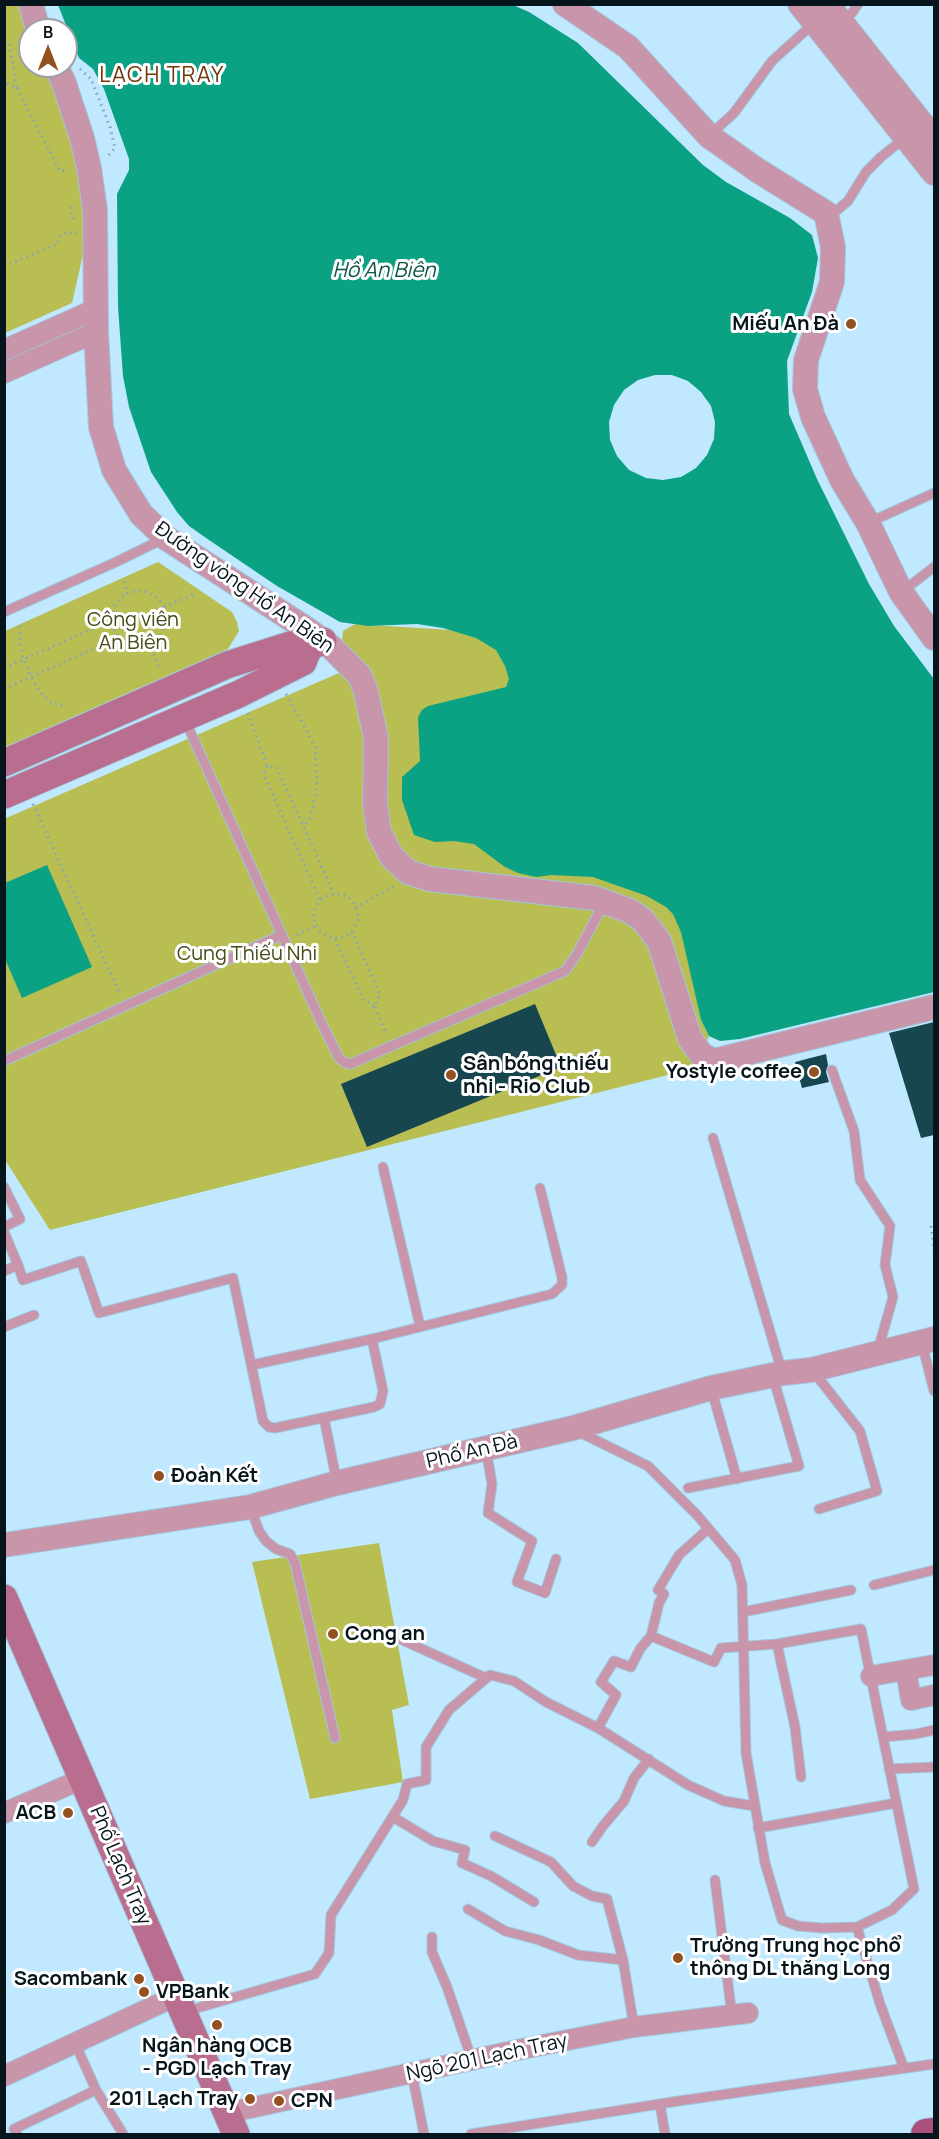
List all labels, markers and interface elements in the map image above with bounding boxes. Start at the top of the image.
north arrow [18,18,78,78]
text: B [43,21,53,43]
district label: LẠCH TRAY [99,63,225,89]
water label: Hồ An Biên [332,258,436,284]
place label: Miếu An Đà [732,312,839,336]
marker: Miếu An Đà [844,317,858,331]
street label: Đường vòng Hồ An Biên [150,517,338,659]
park label: Công viên An Biên [87,608,179,655]
park label: Cung Thiếu Nhi [177,942,317,966]
place label: Sân bóng thiếu nhi - Rio Club [463,1052,609,1099]
place label: Yostyle coffee [666,1060,802,1084]
marker: Yostyle coffee [807,1065,821,1079]
marker: Sân bóng thiếu nhi - Rio Club [444,1068,458,1082]
street label: Phố An Đà [424,1430,520,1474]
place label: Đoàn Kết [171,1464,258,1488]
marker: Đoàn Kết [152,1469,166,1483]
place label: Cong an [345,1622,425,1646]
marker: Cong an [326,1627,340,1641]
place label: ACB [16,1801,56,1825]
street label: Phố Lạch Tray [84,1803,156,1929]
marker: ACB [61,1806,75,1820]
place label: Trường Trung học phổ thông DL thăng Long [690,1934,901,1981]
marker: Trường Trung học phổ thông DL thăng Long [671,1951,685,1965]
place label: Sacombank [14,1967,127,1991]
marker: Sacombank [132,1972,146,1986]
place label: VPBank [156,1980,229,2004]
marker: VPBank [137,1985,151,1999]
marker: Ngân hàng OCB - PGD Lạch Tray [210,2018,224,2032]
street label: Ngõ 201 Lạch Tray [404,2029,570,2087]
place label: Ngân hàng OCB - PGD Lạch Tray [142,2034,292,2081]
place label: 201 Lạch Tray [109,2087,238,2111]
place label: CPN [291,2089,333,2113]
marker: 201 Lạch Tray [243,2092,257,2106]
marker: CPN [272,2094,286,2108]

